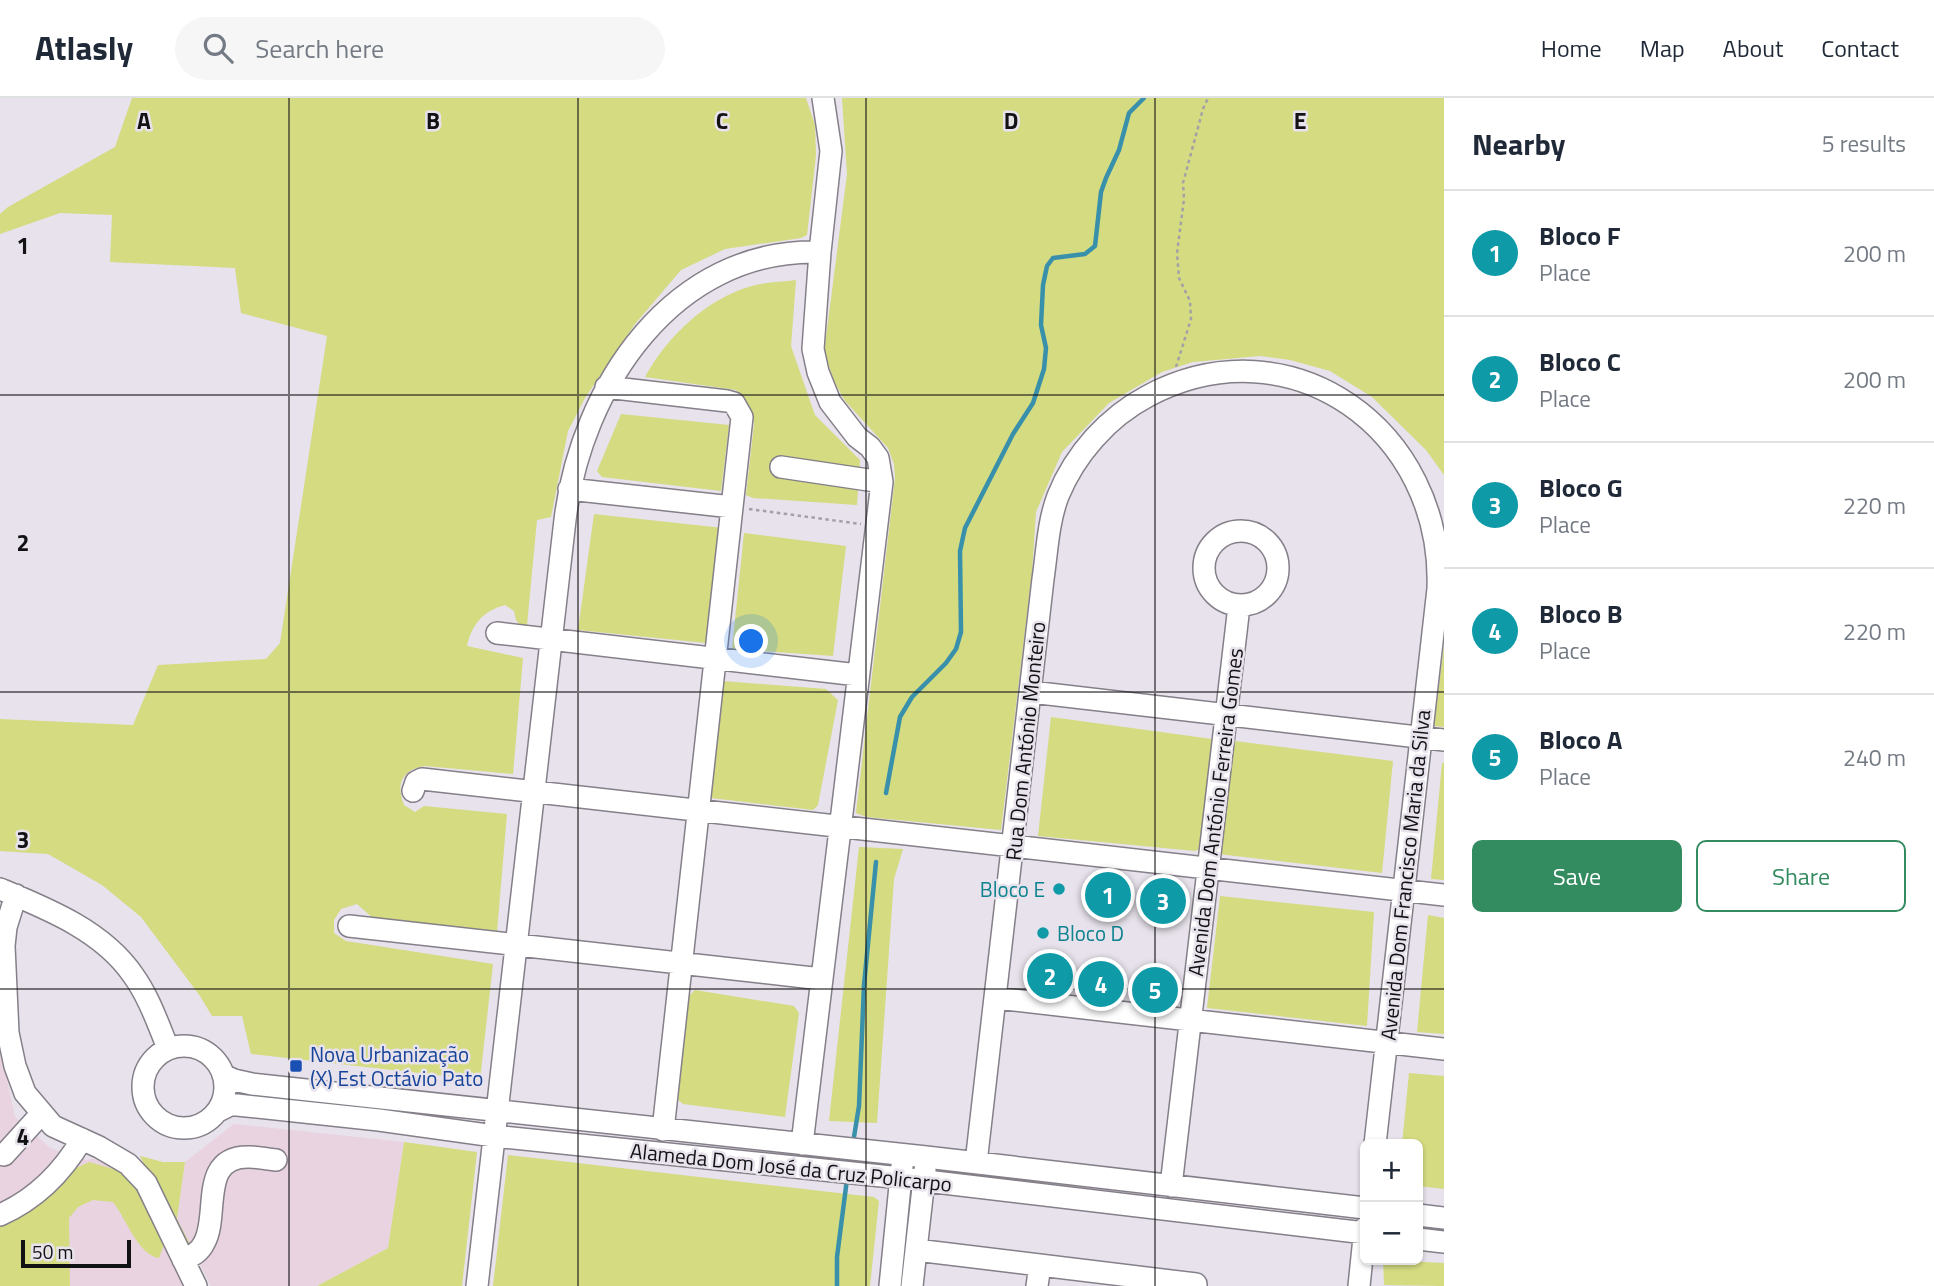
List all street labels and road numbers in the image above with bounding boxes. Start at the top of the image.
street label: Rua Dom António Monteiro [997,620,1053,862]
street label: Avenida Dom António Ferreira Gomes [1179,646,1251,978]
street label: Avenida Dom Francisco Maria da Silva [1372,708,1438,1042]
street label: Alameda Dom José da Cruz Policarpo [629,1134,953,1200]

